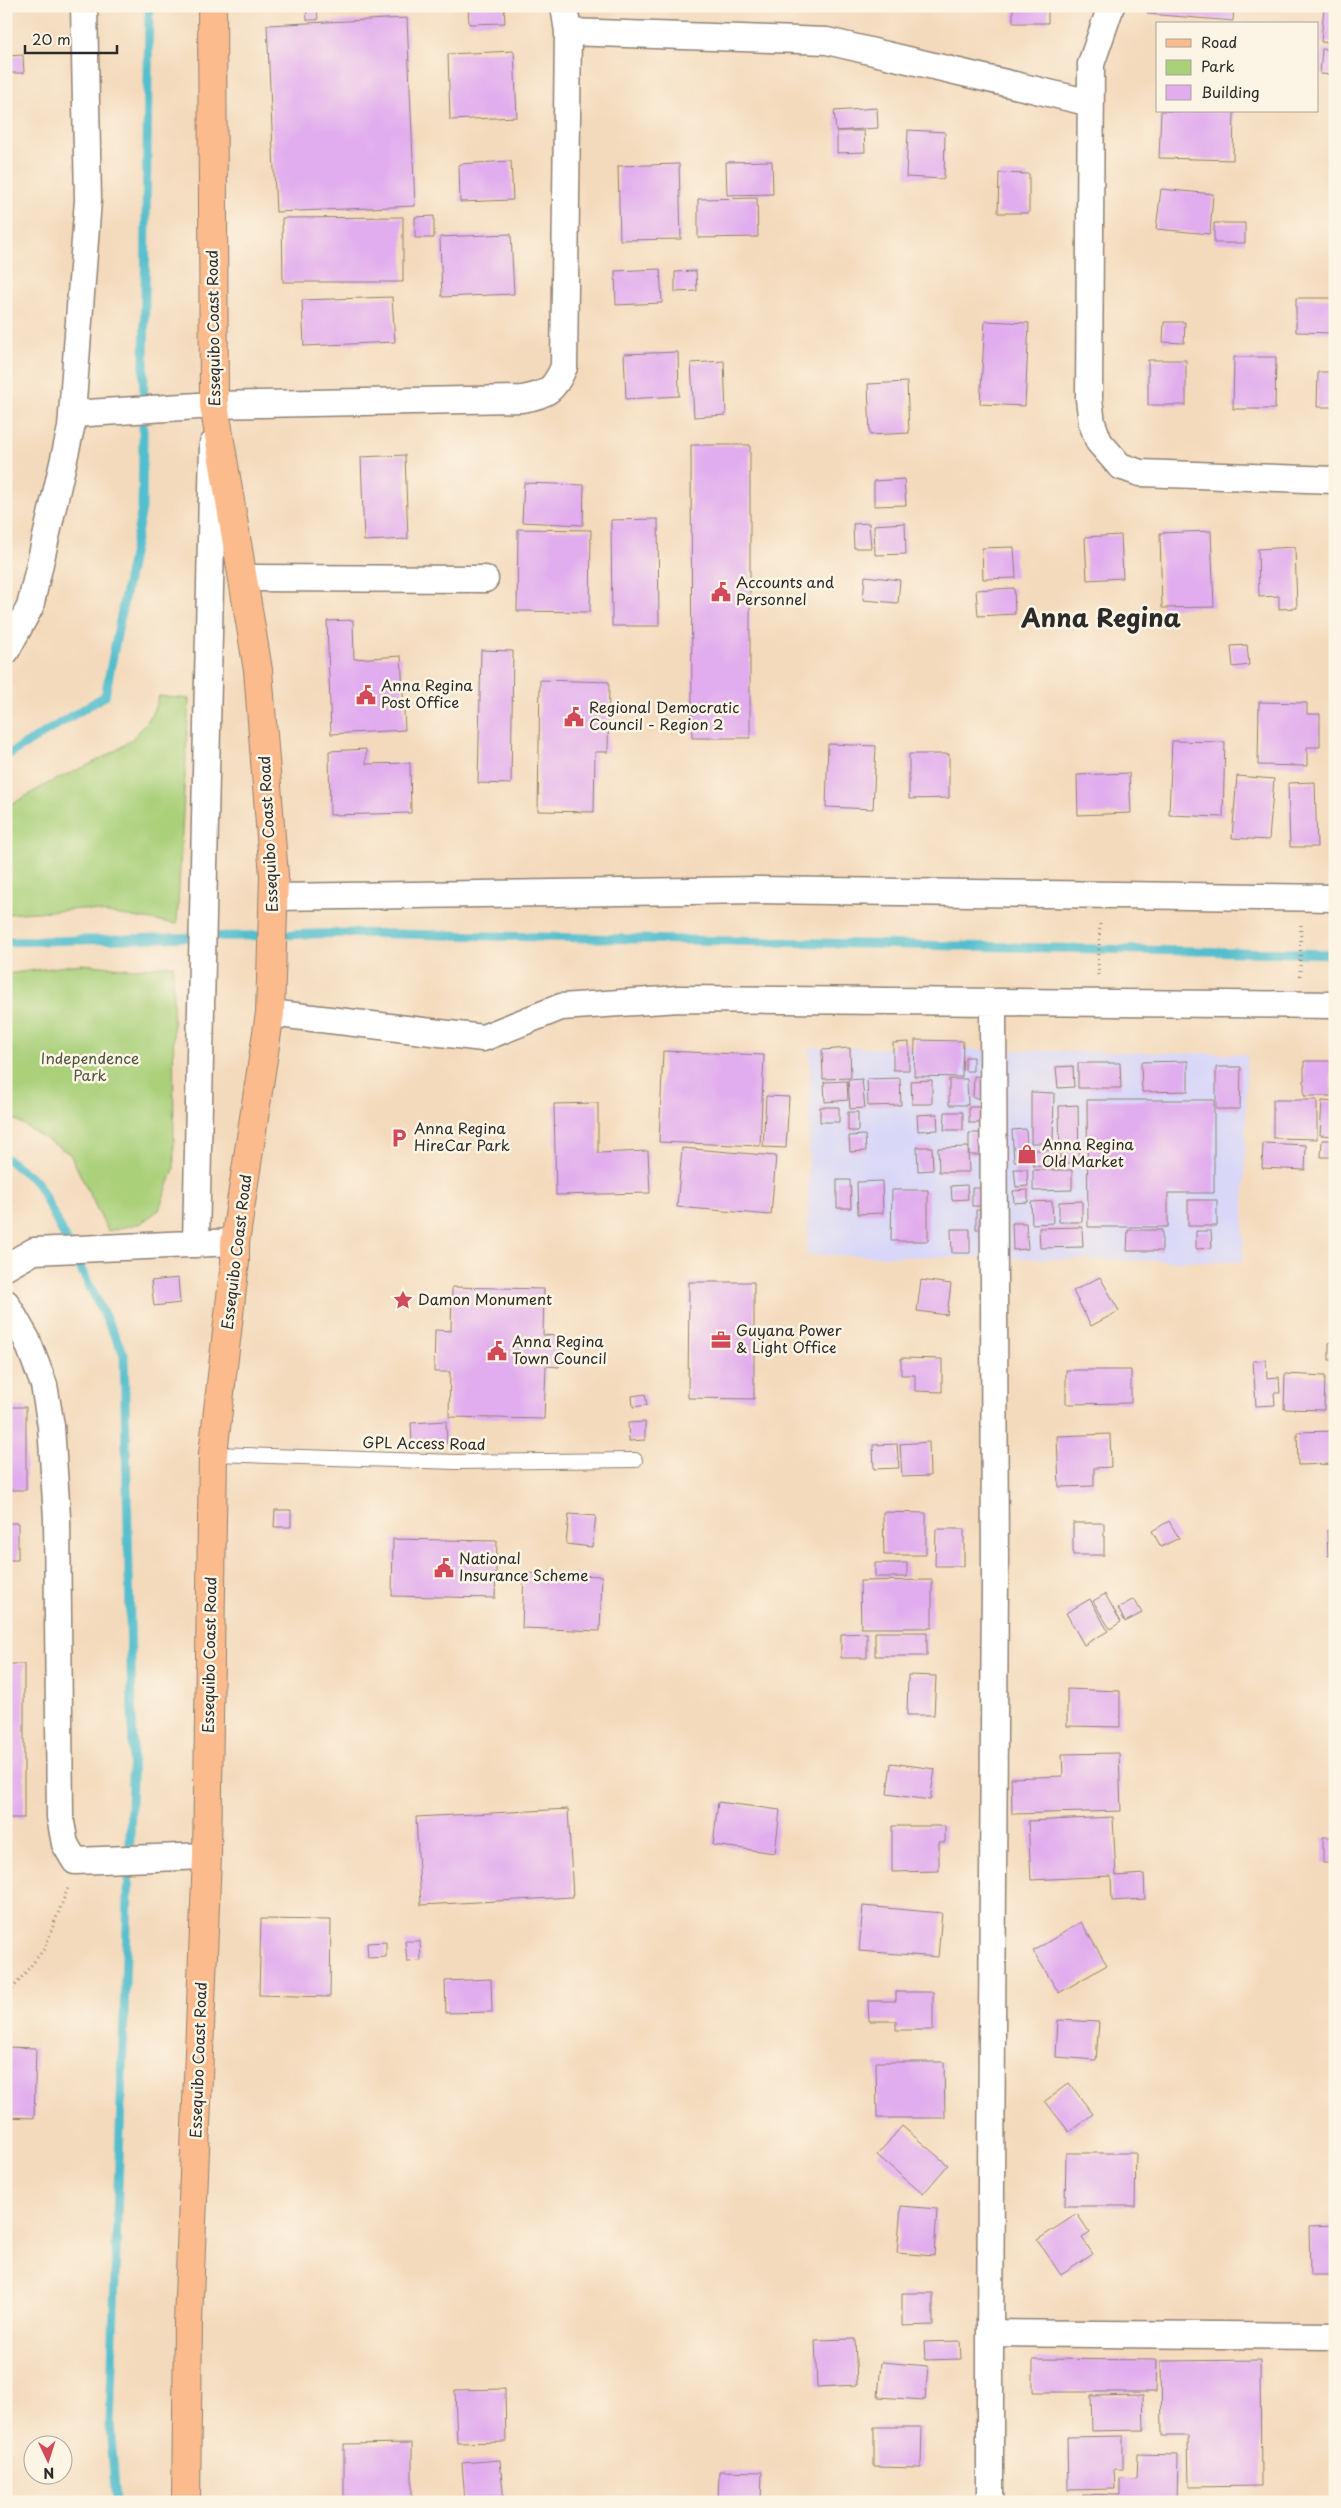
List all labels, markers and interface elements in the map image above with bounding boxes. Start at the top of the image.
scale bar [25,22,118,54]
legend [1156,22,1318,112]
text: 20 m [32,27,71,50]
text: Road [1201,30,1237,53]
text: Park [1201,54,1235,77]
text: Building [1201,80,1260,103]
street label: Essequibo Coast Road [200,250,225,406]
place label: Accounts and Personnel [736,570,834,610]
public building icon: Accounts and Personnel [710,581,732,603]
district label: Anna Regina [1020,598,1182,636]
place label: Anna Regina Post Office [381,673,473,713]
public building icon: Anna Regina Post Office [355,684,377,706]
place label: Regional Democratic Council - Region 2 [589,695,739,735]
public building icon: Regional Democratic Council - Region 2 [563,706,585,728]
street label: Essequibo Coast Road [252,755,283,913]
park label: Independence Park [41,1046,139,1086]
place label: Anna Regina HireCar Park [414,1116,510,1156]
parking icon: Anna Regina HireCar Park [388,1127,410,1149]
place label: Anna Regina Old Market [1042,1132,1134,1172]
shop icon: Anna Regina Old Market [1016,1143,1038,1165]
street label: Essequibo Coast Road [215,1173,256,1331]
place label: Damon Monument [418,1287,552,1310]
place icon: Damon Monument [392,1289,414,1311]
place label: Guyana Power & Light Office [736,1318,842,1358]
place label: Anna Regina Town Council [512,1329,607,1369]
office icon: Guyana Power & Light Office [710,1329,732,1351]
public building icon: Anna Regina Town Council [486,1340,508,1362]
street label: GPL Access Road [362,1430,486,1455]
place label: National Insurance Scheme [459,1546,588,1586]
public building icon: National Insurance Scheme [433,1557,455,1579]
street label: Essequibo Coast Road [196,1577,221,1733]
street label: Essequibo Coast Road [183,1981,212,2139]
north arrow [22,2436,72,2486]
text: N [43,2463,55,2484]

